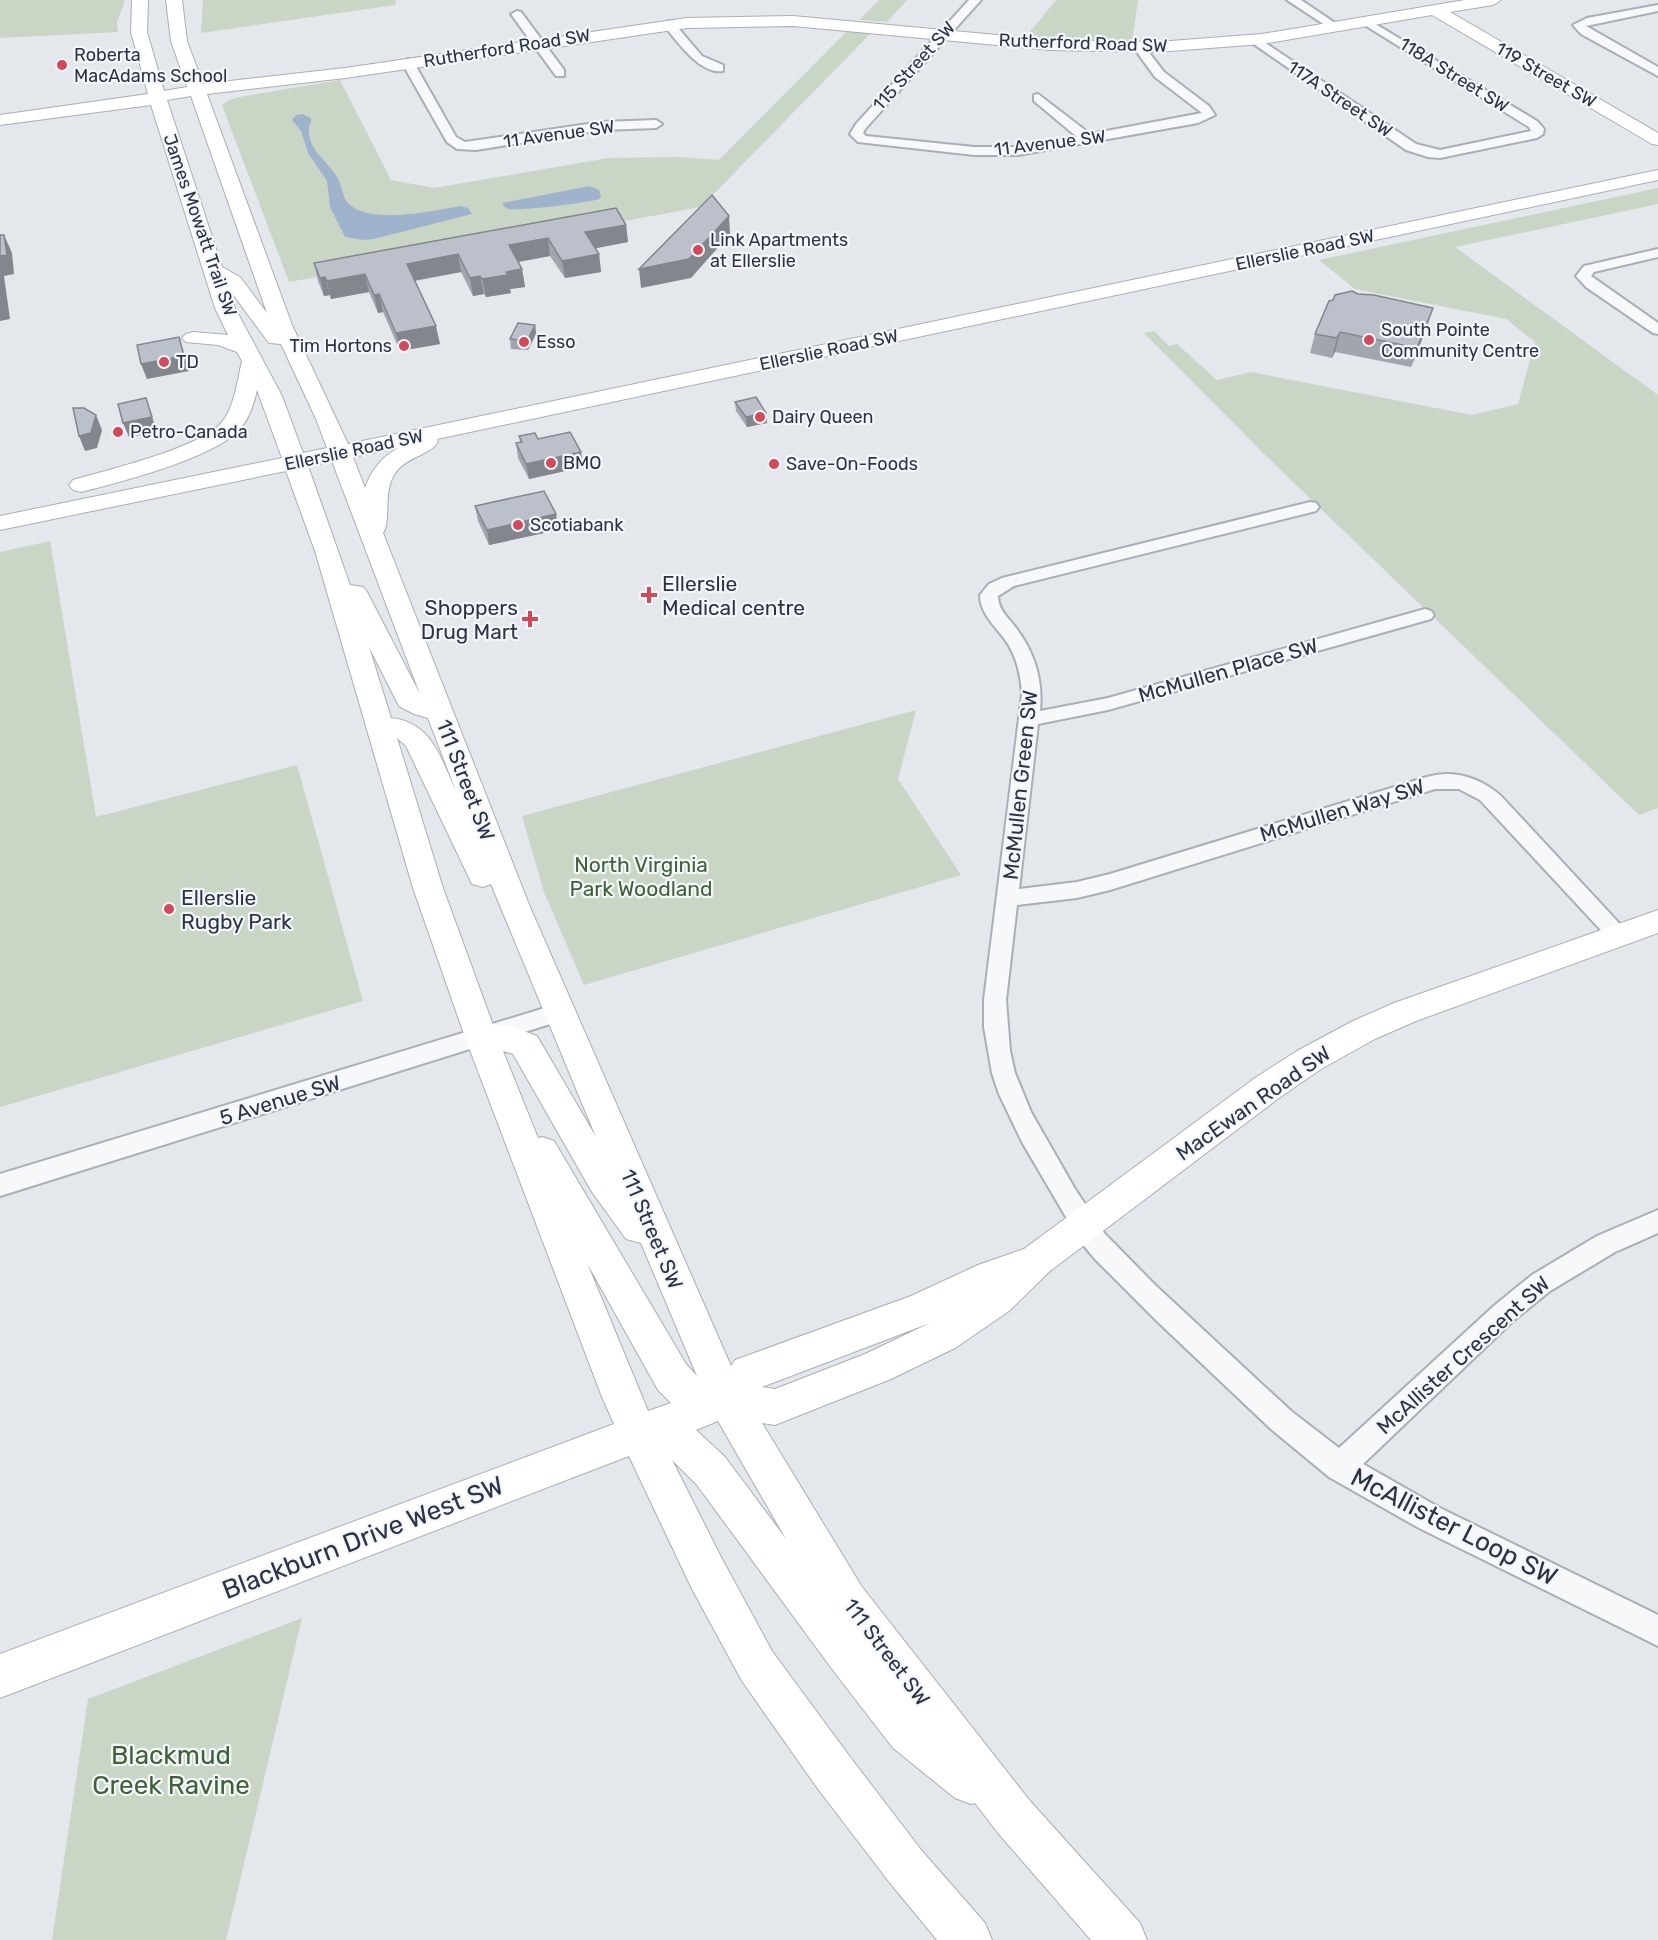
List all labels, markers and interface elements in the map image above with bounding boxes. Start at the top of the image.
street label: 115 Street SW [868,17,960,115]
street label: Rutherford Road SW [422,24,592,72]
street label: Rutherford Road SW [998,29,1168,57]
street label: 118A Street SW [1395,33,1513,117]
street label: 119 Street SW [1492,37,1600,113]
place label: Roberta MacAdams School [74,44,228,87]
street label: 117A Street SW [1283,56,1397,142]
marker: Roberta MacAdams School [55,58,69,72]
street label: 11 Avenue SW [502,115,616,153]
street label: 11 Avenue SW [993,125,1107,161]
street label: James Mowatt Trail SW [158,131,242,319]
street label: Ellerslie Road SW [1234,225,1376,275]
place label: Link Apartments at Ellerslie [710,229,848,272]
marker: Link Apartments at Ellerslie [691,243,705,257]
place label: South Pointe Community Centre [1381,319,1539,362]
street label: Ellerslie Road SW [758,325,900,375]
place label: Esso [536,331,576,353]
marker: South Pointe Community Centre [1362,333,1376,347]
place label: Tim Hortons [289,335,392,357]
marker: Esso [517,335,531,349]
marker: Tim Hortons [397,339,411,353]
place label: TD [176,351,199,373]
marker: TD [157,355,171,369]
place label: Dairy Queen [772,406,874,428]
marker: Dairy Queen [753,410,767,424]
place label: Petro-Canada [130,421,248,443]
marker: Petro-Canada [111,425,125,439]
street label: Ellerslie Road SW [283,425,425,475]
place label: BMO [563,452,602,474]
place label: Save-On-Foods [786,453,918,475]
marker: BMO [544,456,558,470]
marker: Save-On-Foods [767,457,781,471]
place label: Scotiabank [530,514,624,536]
marker: Scotiabank [511,518,525,532]
place label: Ellerslie Medical centre [662,571,805,620]
marker: Ellerslie Medical centre [640,586,658,604]
place label: Shoppers Drug Mart [421,595,518,644]
marker: Shoppers Drug Mart [523,612,537,626]
street label: McMullen Place SW [1135,632,1321,708]
street label: McMullen Green SW [998,689,1042,881]
street label: 111 Street SW [431,716,501,844]
street label: McMullen Way SW [1257,773,1427,847]
park label: North Virginia Park Woodland [569,852,713,901]
place label: Ellerslie Rugby Park [181,885,292,934]
marker: Ellerslie Rugby Park [162,902,176,916]
street label: MacEwan Road SW [1171,1040,1335,1166]
street label: 5 Avenue SW [216,1070,344,1130]
street label: 111 Street SW [616,1165,688,1293]
street label: McAllister Crescent SW [1371,1271,1555,1439]
street label: McAllister Loop SW [1345,1461,1563,1593]
street label: Blackburn Drive West SW [218,1470,508,1606]
street label: 111 Street SW [839,1594,935,1710]
park label: Blackmud Creek Ravine [92,1740,250,1801]

